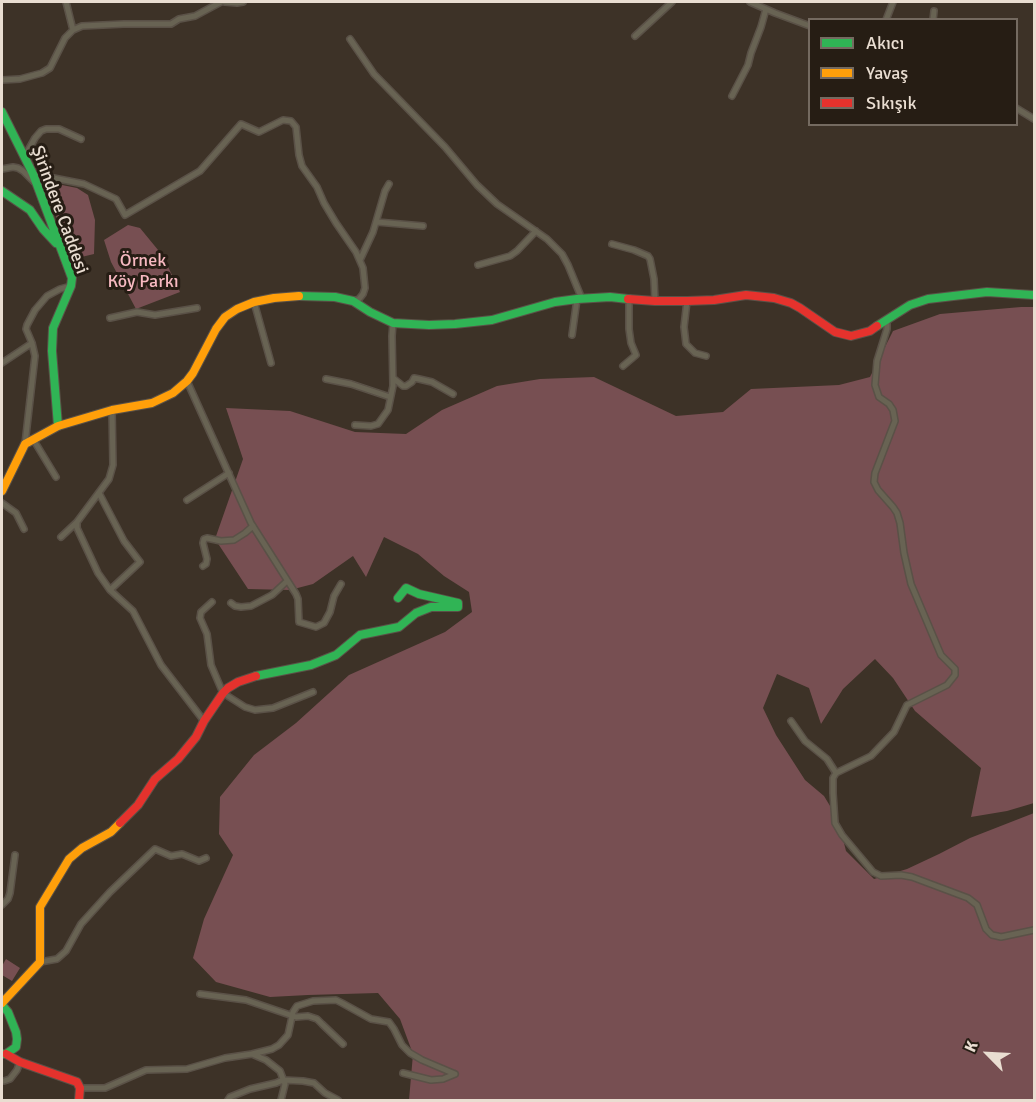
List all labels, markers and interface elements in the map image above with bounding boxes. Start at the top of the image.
legend [808,18,1018,126]
text: Akıcı [866,32,904,54]
text: Yavaş [866,62,908,84]
text: Sıkışık [866,92,916,114]
street label: Şirindere Caddesi [26,143,92,277]
park label: Örnek Köy Parkı [107,250,179,292]
north arrow [958,1024,1018,1084]
text: K [960,1038,983,1055]

